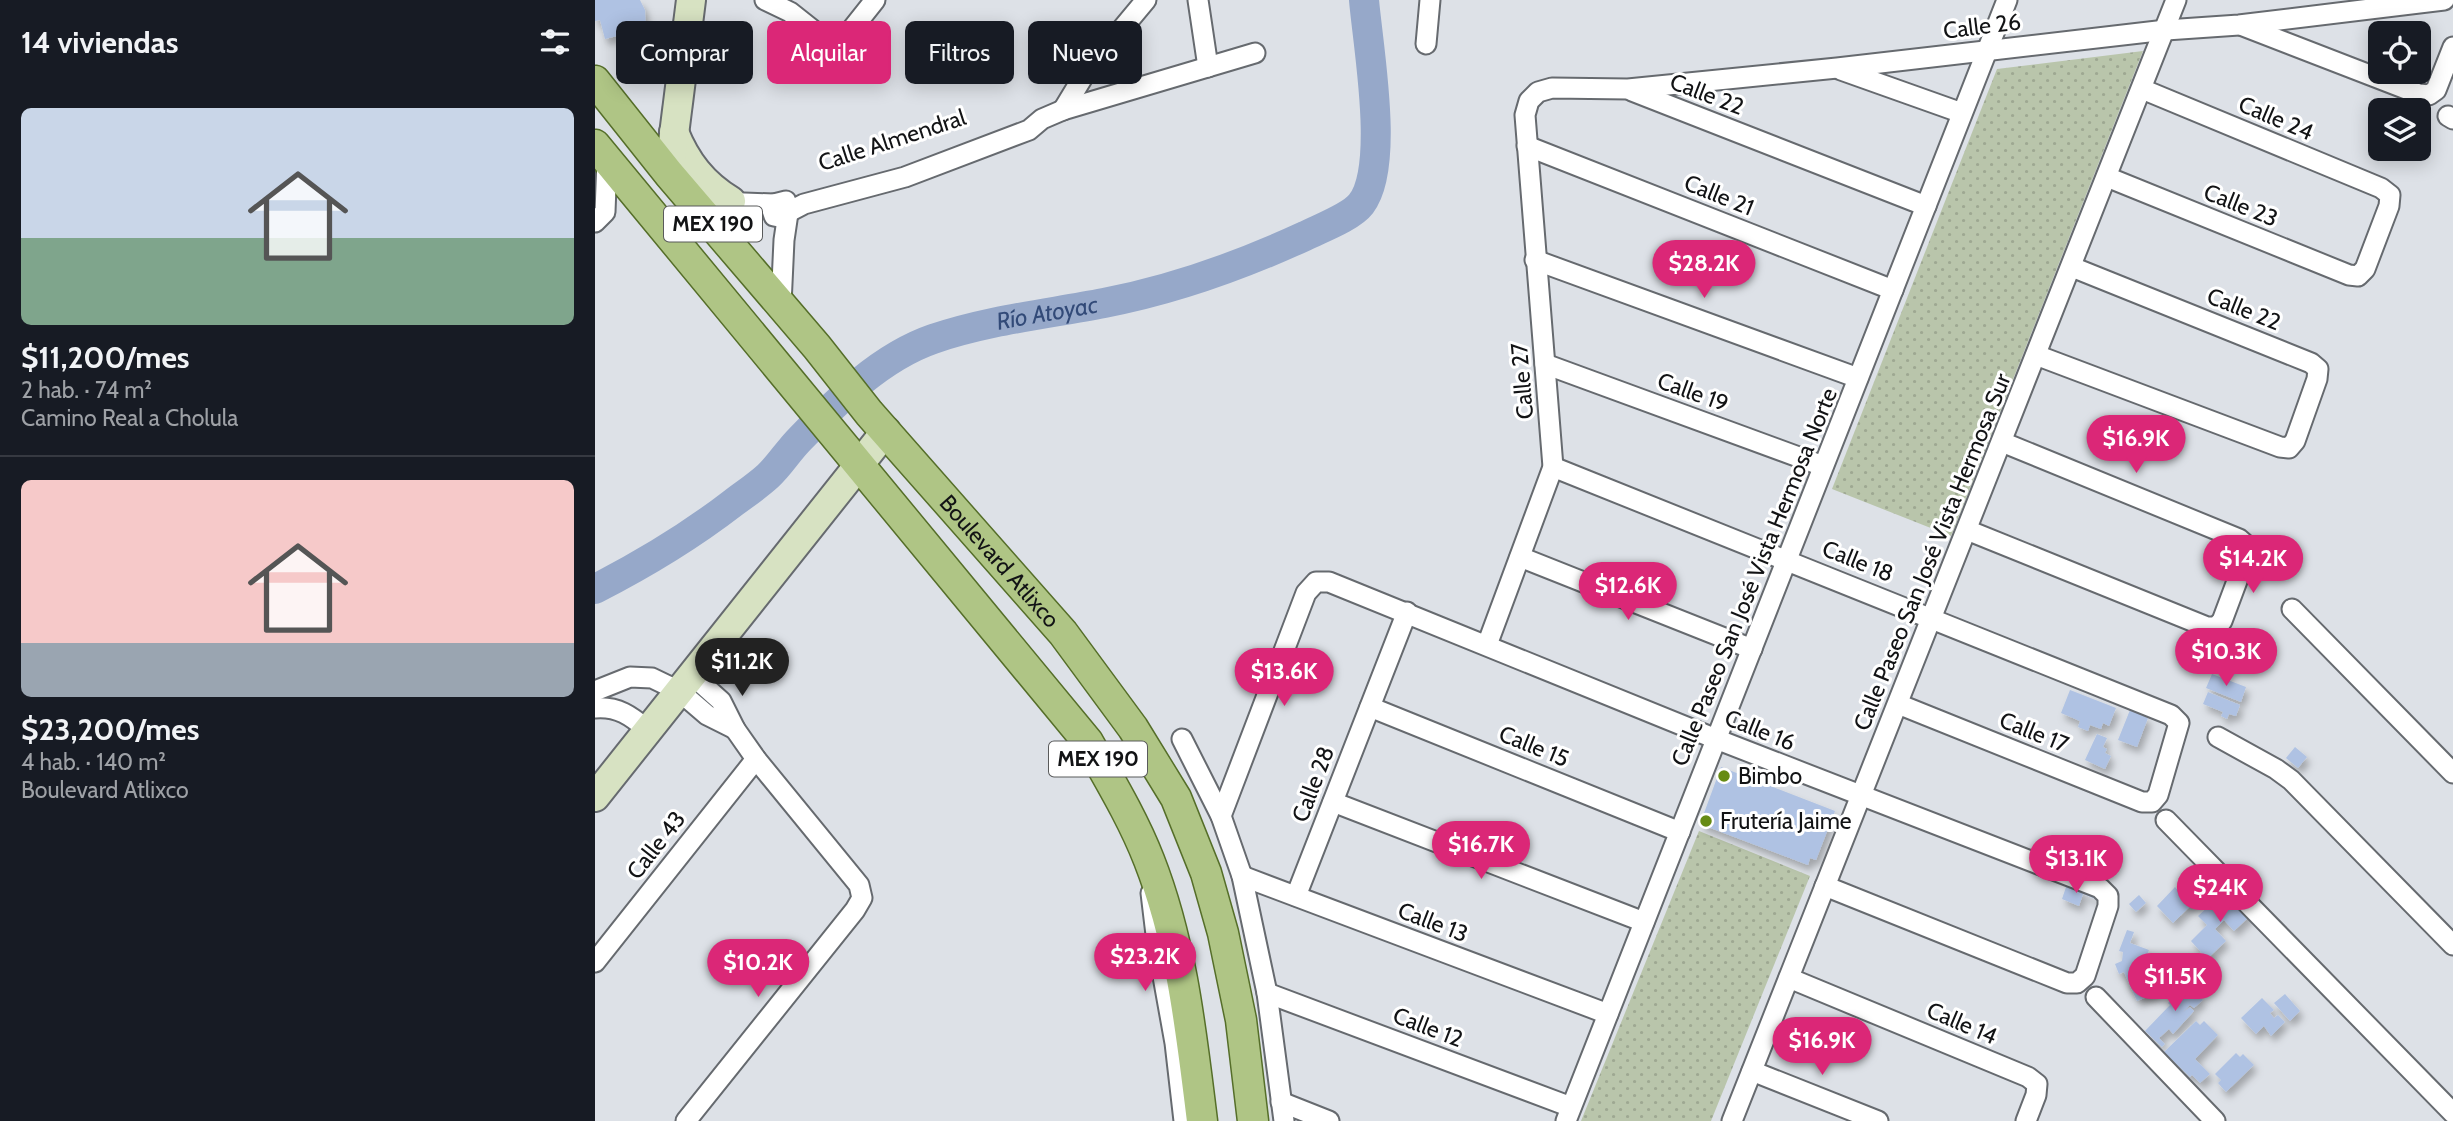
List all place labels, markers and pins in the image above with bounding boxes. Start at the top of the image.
pin: $28.2K [1647,240,1761,300]
pin: $16.9K [2079,416,2193,475]
pin: $14.2K [2196,536,2310,595]
pin: $12.6K [1571,562,1685,622]
pin: $10.3K [2169,628,2283,688]
pin: $11.2K [685,638,799,698]
pin: $13.6K [1227,648,1341,708]
place label: Bimbo [1738,762,1802,790]
marker: Bimbo [1716,768,1732,784]
place label: Frutería Jaime [1720,807,1852,835]
marker: Frutería Jaime [1698,813,1714,829]
pin: $16.7K [1424,822,1538,881]
pin: $13.1K [2019,836,2133,895]
pin: $24K [2179,864,2261,924]
pin: $23.2K [1088,934,1202,993]
pin: $10.2K [701,940,815,999]
pin: $11.5K [2118,954,2232,1013]
pin: $16.9K [1765,1018,1879,1077]

